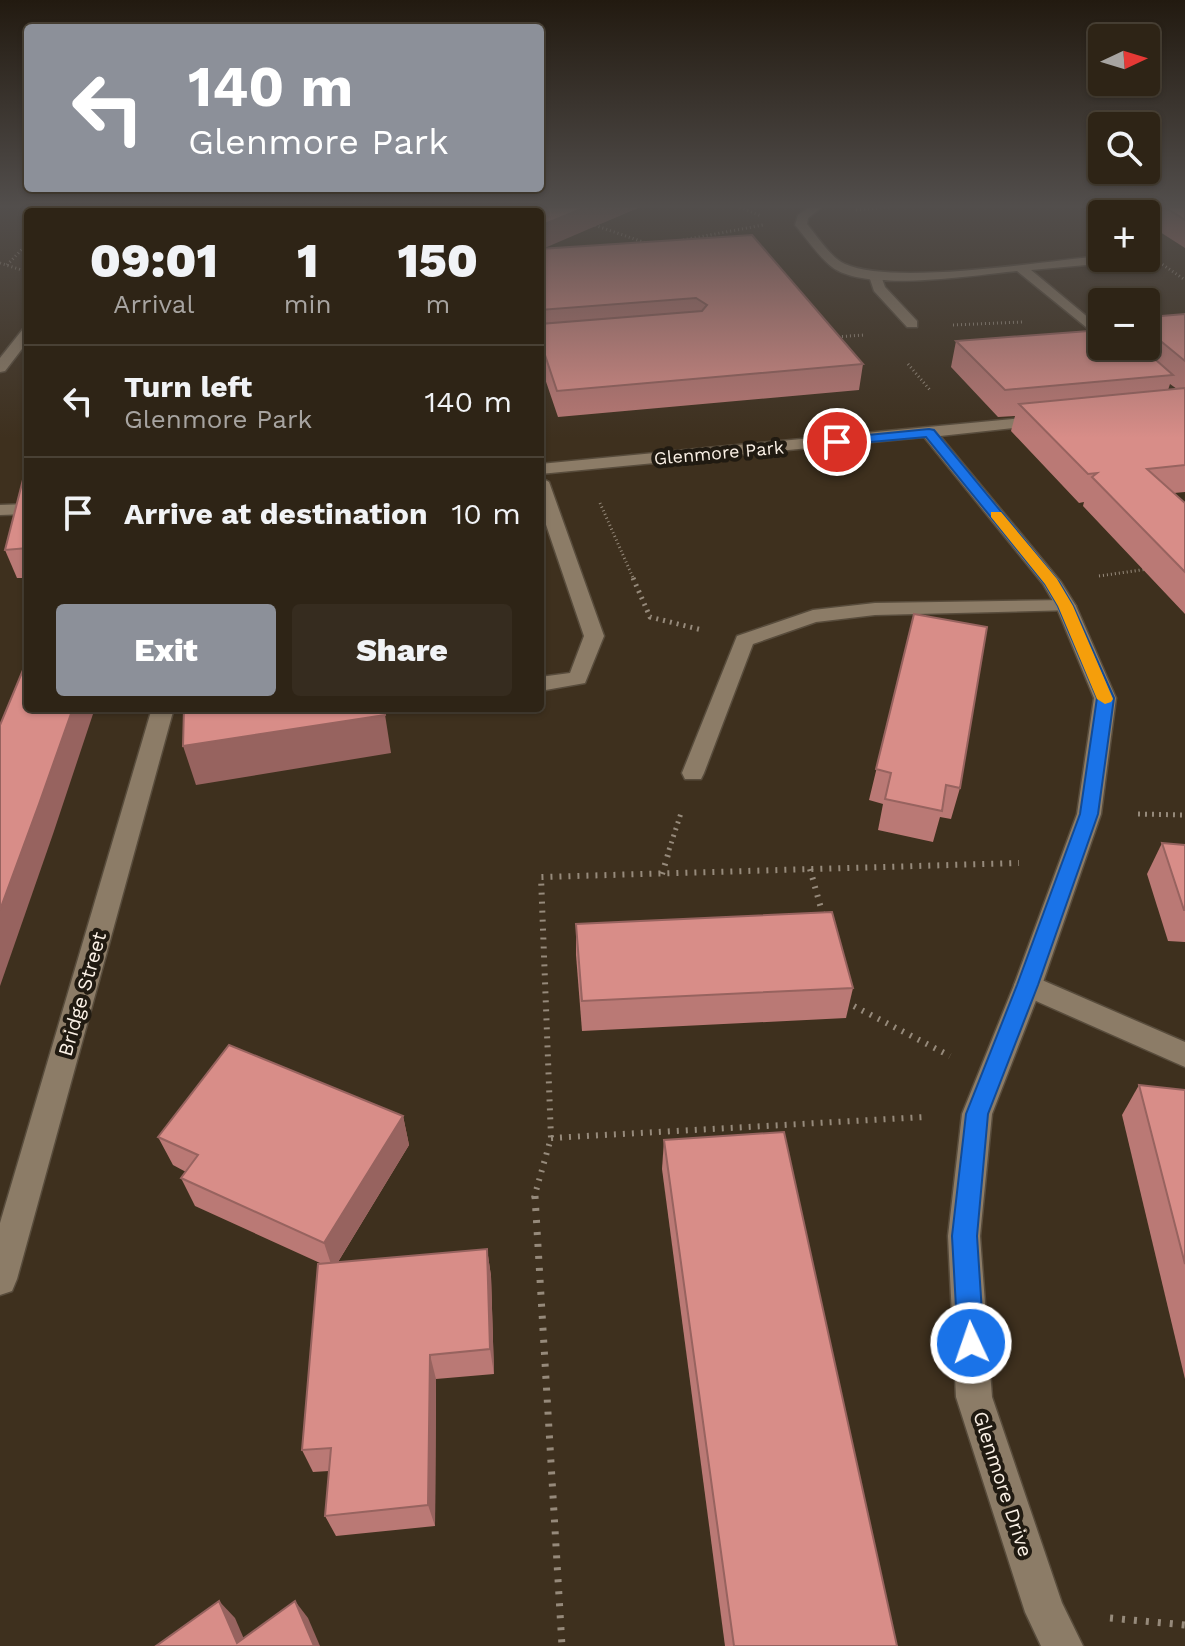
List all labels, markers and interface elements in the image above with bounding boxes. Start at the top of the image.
north arrow [1088,24,1160,96]
map controls [1088,24,1160,360]
text: 140 m [188,54,353,120]
icon: left [56,56,160,160]
button: search [1088,112,1160,184]
text: Glenmore Park [188,121,449,163]
button: + [1088,200,1160,272]
text: 09:01 [90,232,218,289]
text: 1 [297,232,318,289]
text: 150 [397,232,478,289]
button: − [1088,288,1160,360]
text: Arrival [113,289,194,319]
text: min [284,289,332,319]
text: m [425,289,450,319]
text: Turn left [124,369,252,404]
icon: left [56,379,100,423]
text: 140 m [424,384,512,419]
text: Glenmore Park [124,404,312,434]
pin [803,408,871,476]
icon: arrive [815,420,859,464]
street label: Glenmore Park [653,436,785,469]
icon: arrive [56,491,100,535]
text: Arrive at destination [124,496,428,531]
text: 10 m [452,496,521,531]
button: Exit [56,604,276,696]
button: Share [292,604,512,696]
street label: Bridge Street [53,928,111,1059]
position arrow [929,1301,1013,1385]
street label: Glenmore Drive [968,1408,1038,1560]

